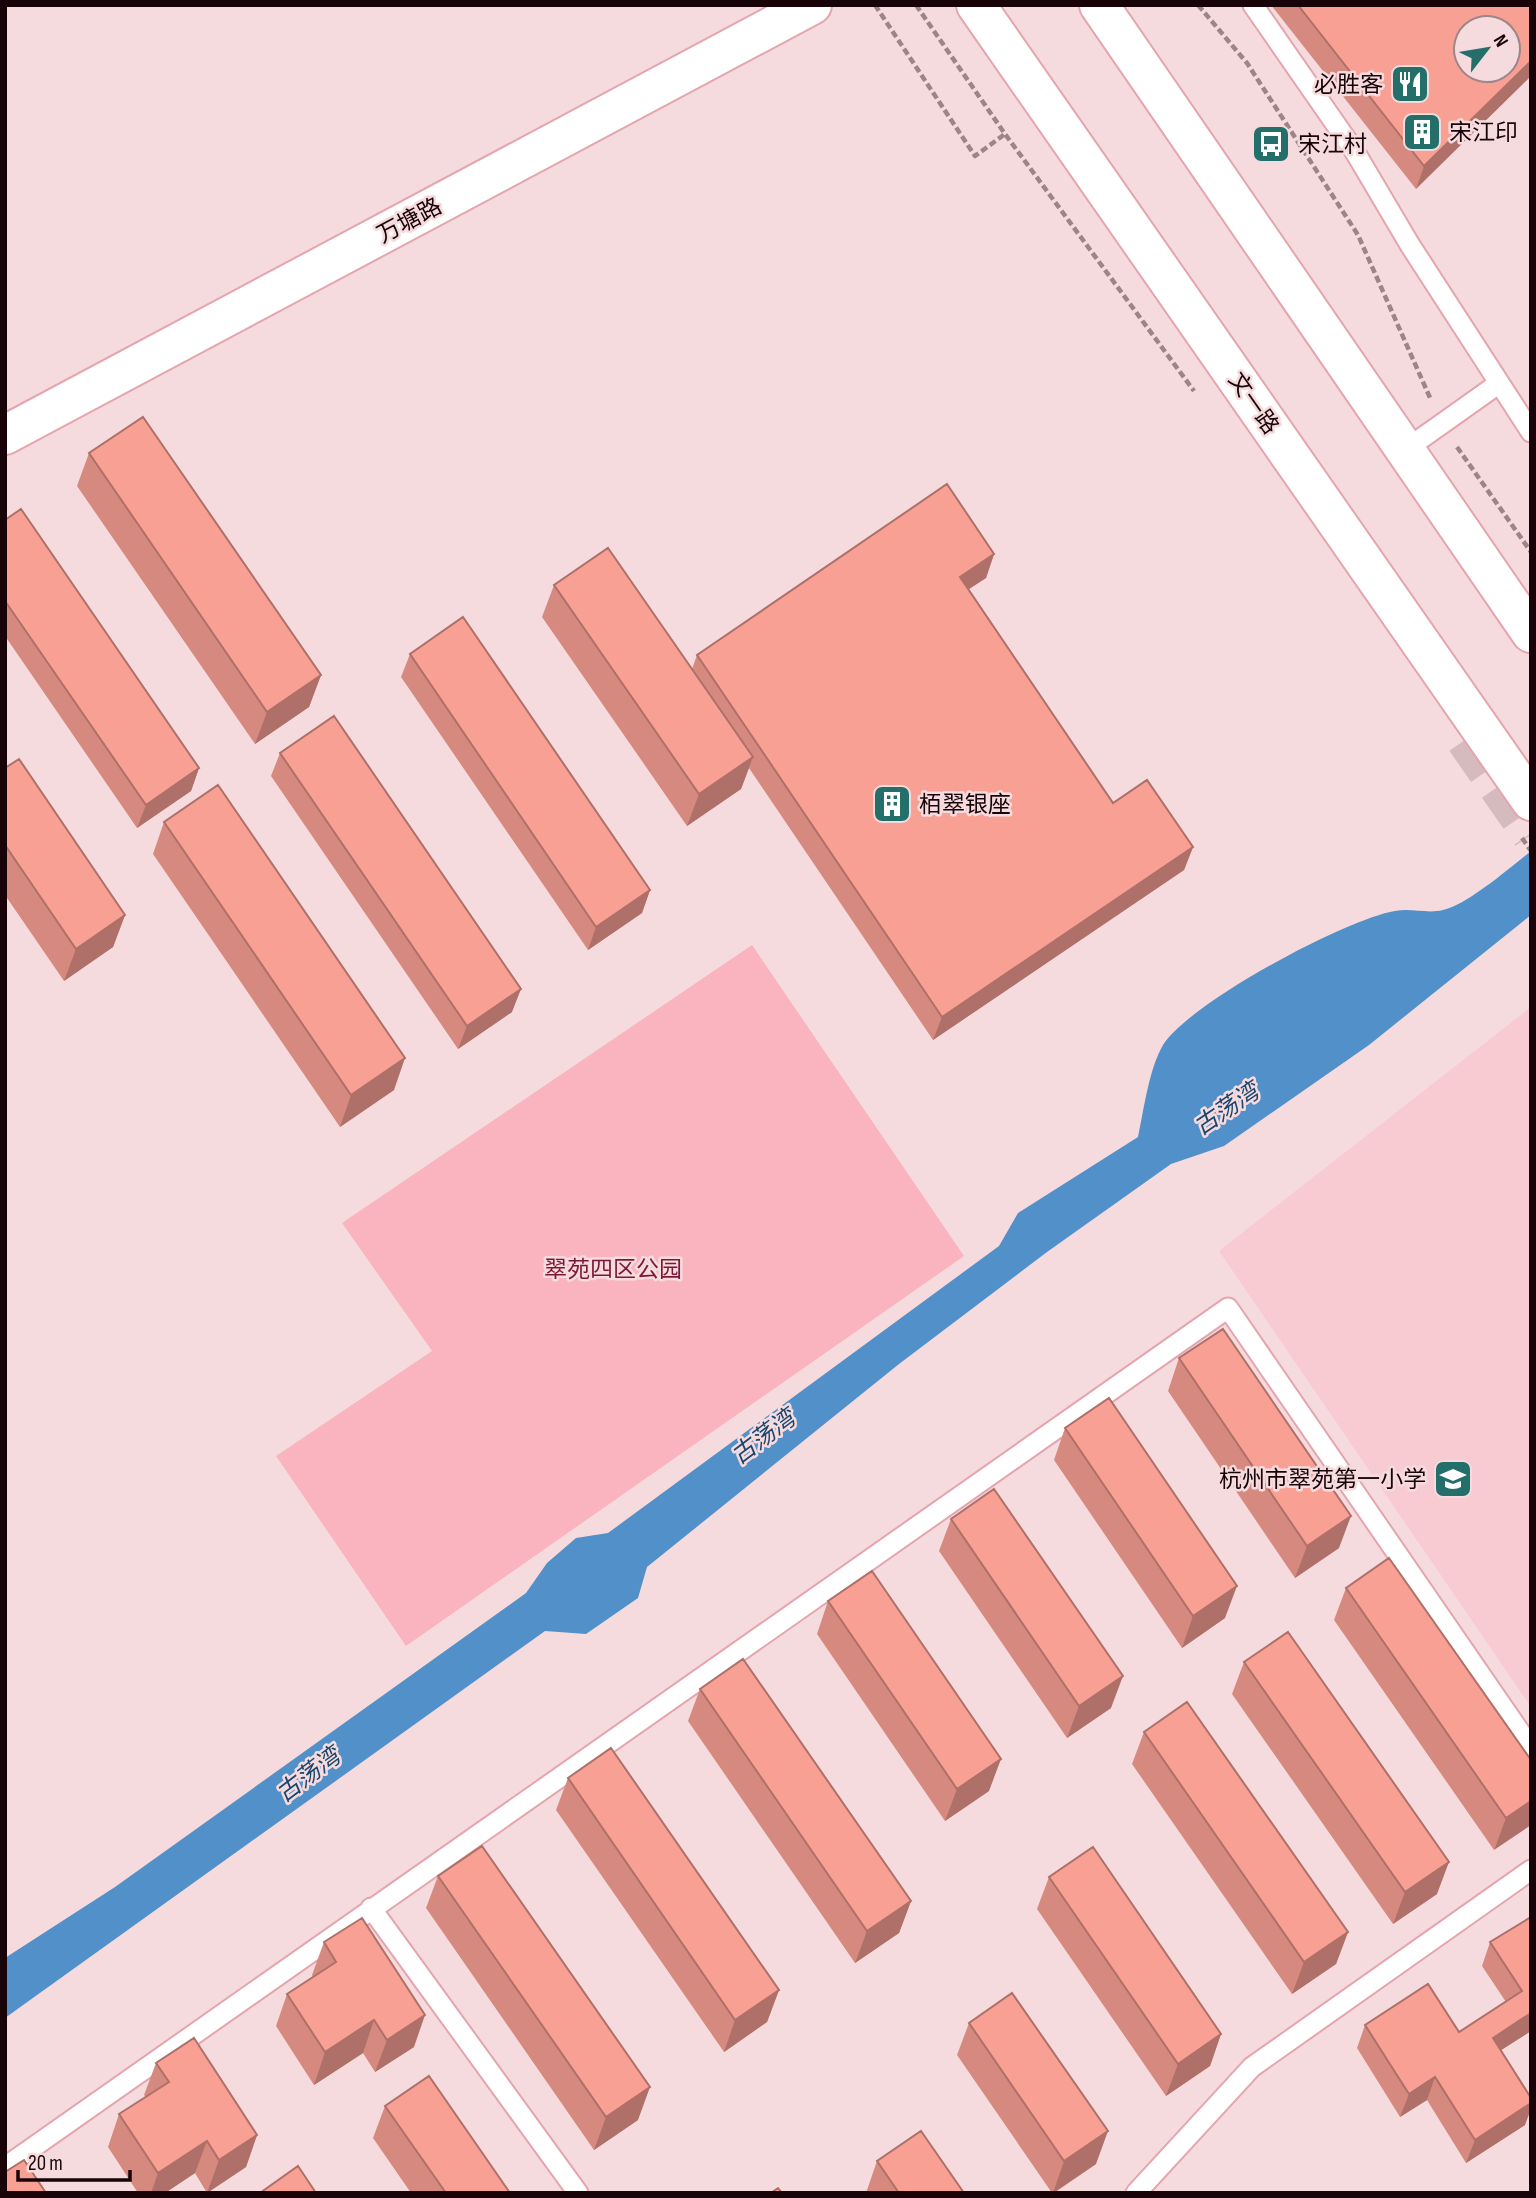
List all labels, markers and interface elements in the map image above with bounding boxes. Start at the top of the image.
north arrow [1452,14,1522,84]
text: N [1488,31,1513,51]
restaurant icon: 必胜客 [1389,63,1431,105]
place label: 必胜客 [1314,71,1383,99]
building icon: 宋江印 [1401,111,1443,153]
place label: 宋江印 [1449,119,1518,147]
bus stop icon: 宋江村 [1250,123,1292,165]
place label: 宋江村 [1298,131,1367,159]
street label: 万塘路 [372,192,447,249]
street label: 文一路 [1222,367,1284,440]
building icon: 栢翠银座 [871,783,913,825]
place label: 栢翠银座 [919,791,1011,819]
water label: 古荡湾 [1188,1075,1268,1142]
park label: 翠苑四区公园 [544,1256,682,1284]
water label: 古荡湾 [726,1402,804,1471]
school or university icon: 杭州市翠苑第一小学 [1432,1458,1474,1500]
place label: 杭州市翠苑第一小学 [1219,1466,1426,1494]
water label: 古荡湾 [271,1740,349,1809]
scale bar [18,2138,130,2182]
text: 20 m [28,2151,63,2176]

